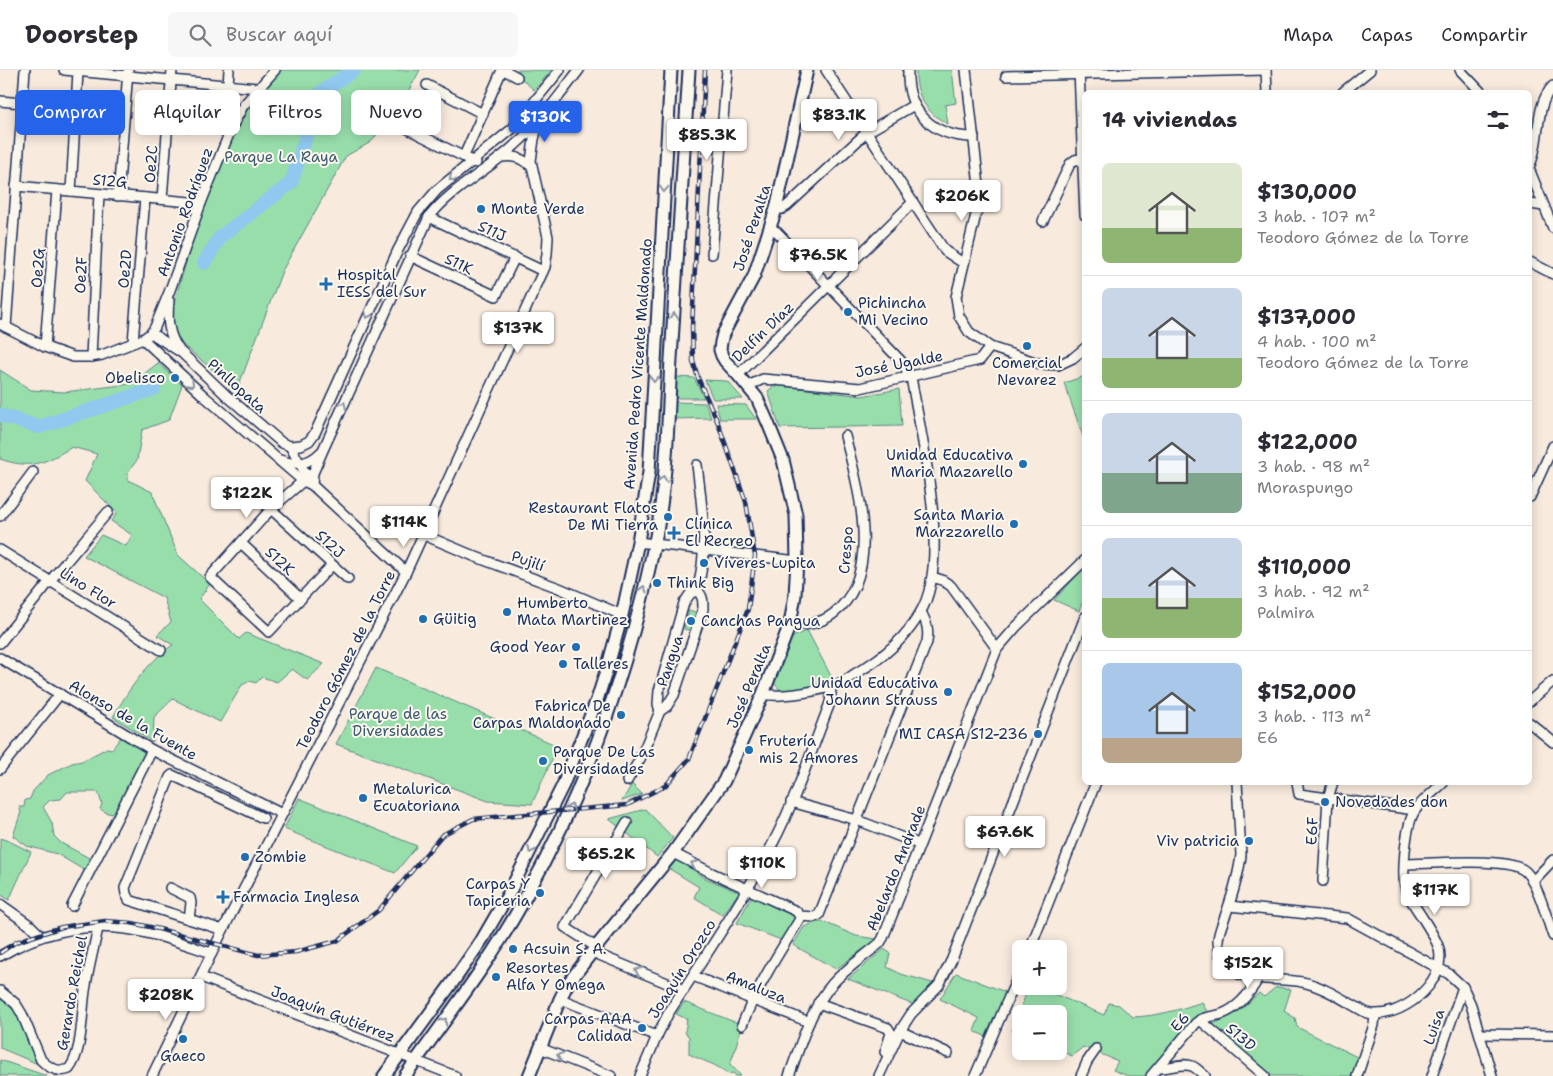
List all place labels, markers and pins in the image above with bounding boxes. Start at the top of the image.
pin: $83.1K [798,98,880,141]
pin: $130K [510,100,580,143]
pin: $85.3K [666,118,748,161]
pin: $206K [927,180,997,222]
place label: Monte Verde [491,199,585,219]
marker: Monte Verde [475,203,487,215]
pin: $76.5K [777,238,859,281]
place label: Hospital IESS del Sur [337,265,427,302]
marker: Hospital IESS del Sur [319,277,333,291]
place label: Pichincha Mi Vecino [858,293,928,330]
marker: Pichincha Mi Vecino [842,306,854,318]
pin: $137K [483,312,553,354]
marker: Comercial Nevarez [1021,340,1033,352]
place label: Comercial Nevarez [992,353,1063,390]
place label: Obelisco [105,368,165,388]
marker: Obelisco [169,372,181,384]
place label: Unidad Educativa Maria Mazarello [886,445,1014,482]
marker: Unidad Educativa Maria Mazarello [1017,458,1029,470]
pin: $122K [212,476,282,519]
place label: Restaurant Flatos De Mi Tierra [528,498,659,535]
place label: Santa Maria Marzzarello [913,505,1005,542]
pin: $114K [369,506,439,548]
marker: Restaurant Flatos De Mi Tierra [662,511,674,523]
place label: Clínica El Recreo [685,514,753,551]
marker: Santa Maria Marzzarello [1008,518,1020,530]
marker: Clínica El Recreo [667,526,681,540]
place label: Víveres Lupita [714,553,816,573]
marker: Víveres Lupita [698,557,710,569]
place label: Think Big [667,573,734,593]
marker: Think Big [651,577,663,589]
place label: Humberto Mata Martinez [517,593,628,630]
marker: Humberto Mata Martinez [501,606,513,618]
place label: Güitig [433,609,476,629]
place label: Canchas Pangua [701,611,821,631]
marker: Güitig [417,613,429,625]
marker: Canchas Pangua [685,615,697,627]
place label: Good Year [490,637,566,657]
marker: Good Year [570,641,582,653]
place label: Talleres [573,654,629,674]
marker: Talleres [557,658,569,670]
place label: Unidad Educativa Johann Strauss [811,673,939,710]
marker: Unidad Educativa Johann Strauss [942,686,954,698]
place label: Fabrica De Carpas Maldonado [473,696,611,733]
marker: Fabrica De Carpas Maldonado [615,709,627,721]
place label: MI CASA S12-236 [899,724,1028,744]
marker: MI CASA S12-236 [1032,728,1044,740]
place label: Frutería mis 2 Amores [759,731,858,768]
place label: Parque De Las Diversidades [553,742,655,779]
marker: Frutería mis 2 Amores [743,744,755,756]
marker: Parque De Las Diversidades [537,755,549,767]
place label: Metalurica Ecuatoriana [373,779,461,816]
marker: Metalurica Ecuatoriana [357,792,369,804]
place label: Novedades don [1335,792,1448,812]
marker: Novedades don [1319,796,1331,808]
pin: $67.6K [964,816,1046,858]
place label: Viv patricia [1156,831,1240,851]
marker: Viv patricia [1243,835,1255,847]
pin: $65.2K [565,838,647,880]
pin: $110K [727,846,797,889]
place label: Zombie [255,847,307,867]
marker: Zombie [239,851,251,863]
place label: Carpas Y Tapiceria [466,874,531,911]
pin: $117K [1400,874,1470,916]
place label: Farmacia Inglesa [233,887,360,907]
marker: Carpas Y Tapiceria [534,887,546,899]
marker: Farmacia Inglesa [217,891,229,903]
place label: Acsuin S. A. [523,939,607,959]
marker: Acsuin S. A. [507,943,519,955]
pin: $152K [1213,946,1283,989]
place label: Resortes Alfa Y Omega [506,958,606,995]
marker: Resortes Alfa Y Omega [490,971,502,983]
pin: $208K [131,978,201,1021]
place label: Carpas AAA Calidad [544,1009,632,1046]
marker: Carpas AAA Calidad [636,1022,648,1034]
marker: Gaeco [177,1033,189,1045]
place label: Gaeco [160,1046,206,1066]

